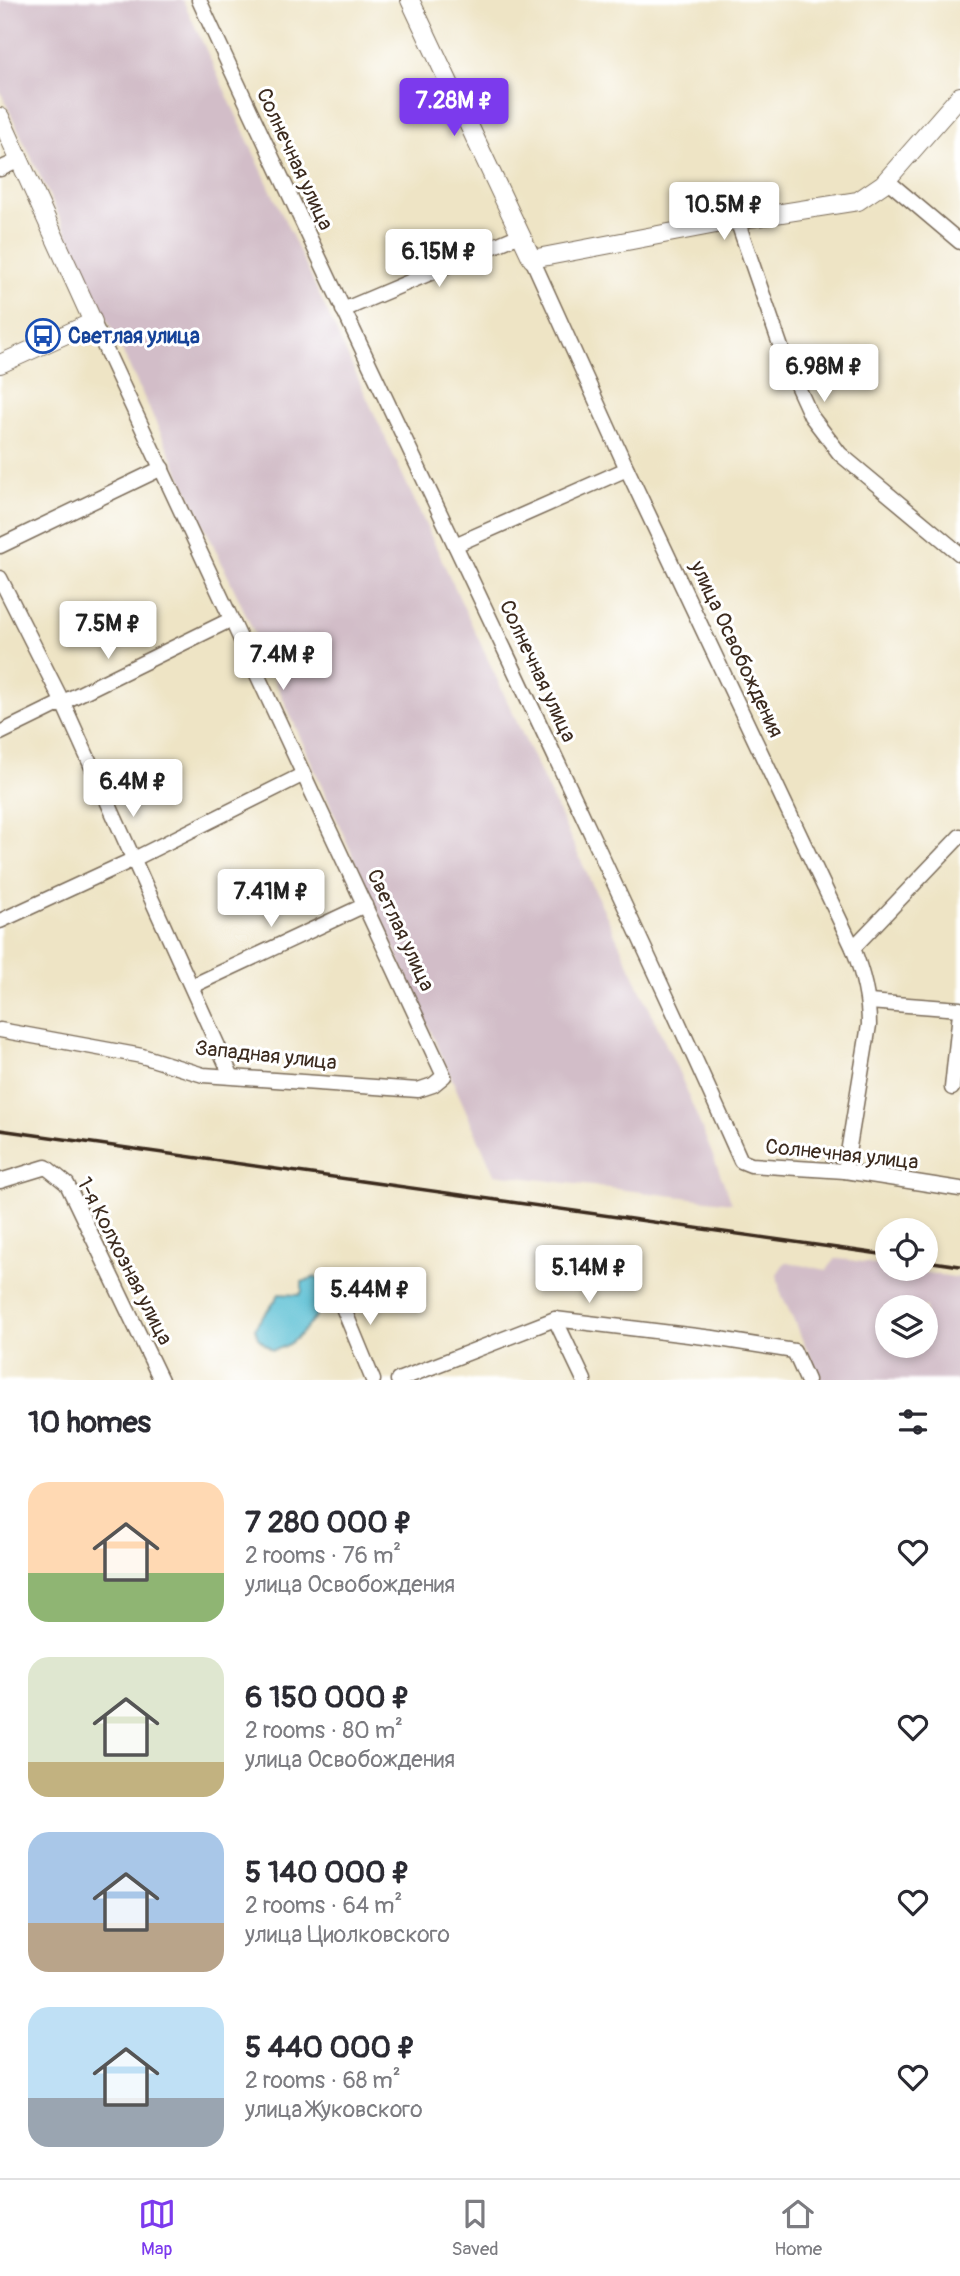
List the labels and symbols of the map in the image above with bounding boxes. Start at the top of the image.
pin: 7.28M ₽ [389,78,519,138]
street label: Солнечная улица [250,84,339,235]
pin: 10.5M ₽ [659,182,789,242]
pin: 6.15M ₽ [374,230,504,289]
bus stop icon: Светлая улица [24,317,62,355]
place label: Светлая улица [68,323,200,350]
pin: 6.98M ₽ [759,344,889,404]
street label: улица Освобождения [683,556,789,742]
street label: Солнечная улица [493,596,582,747]
pin: 7.5M ₽ [51,602,165,661]
pin: 7.4M ₽ [226,632,340,692]
pin: 6.4M ₽ [76,760,190,819]
street label: Светлая улица [360,865,441,996]
pin: 7.41M ₽ [206,870,336,929]
street label: Западная улица [194,1035,338,1076]
street label: Солнечная улица [764,1133,920,1176]
street label: 1-я Колхозная улица [71,1173,179,1350]
pin: 5.14M ₽ [524,1246,654,1305]
pin: 5.44M ₽ [305,1268,435,1327]

